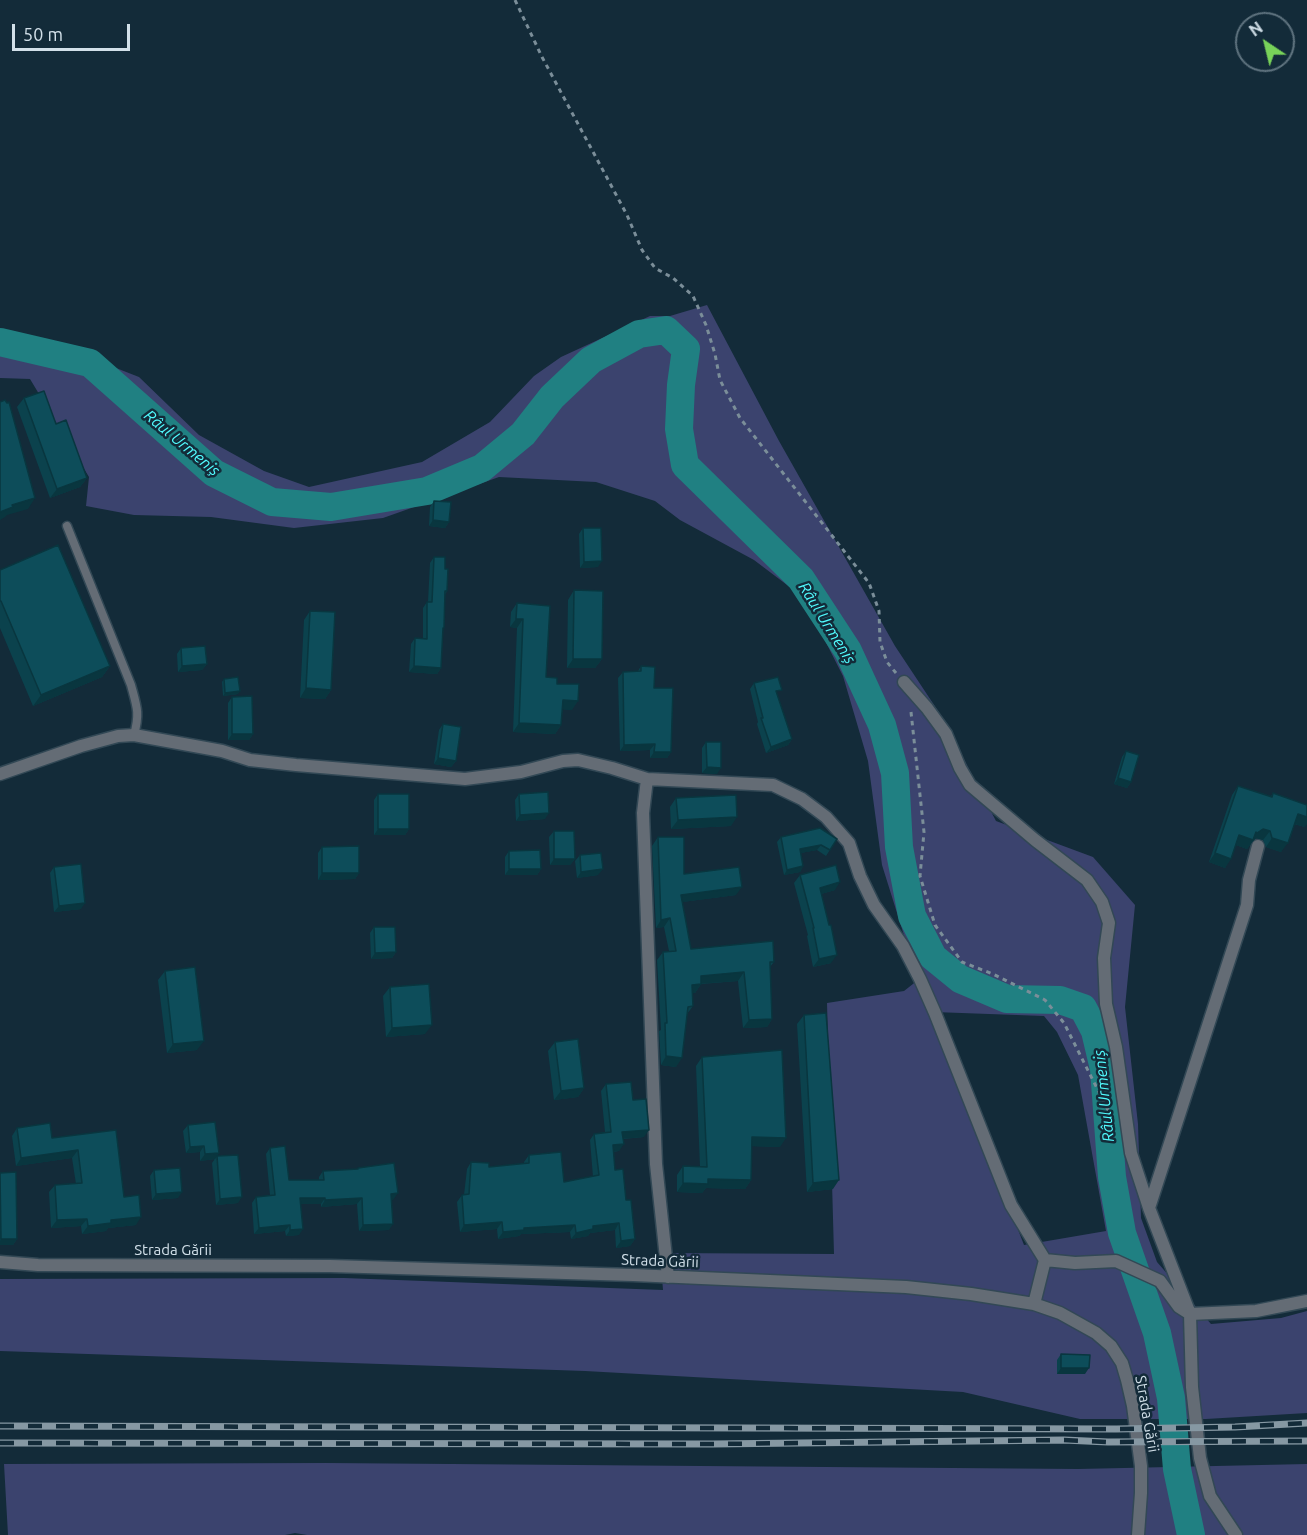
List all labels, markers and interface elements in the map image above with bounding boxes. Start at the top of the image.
scale bar [15,12,134,50]
north arrow [1235,12,1295,72]
text: N [1246,18,1266,40]
text: 50 m [23,24,63,44]
water label: Râul Urmeniș [140,406,224,480]
water label: Râul Urmeniș [794,579,860,667]
water label: Râul Urmeniș [1090,1049,1118,1143]
street label: Strada Gării [134,1241,212,1259]
street label: Strada Gării [621,1251,699,1271]
street label: Strada Gării [1131,1374,1163,1454]

